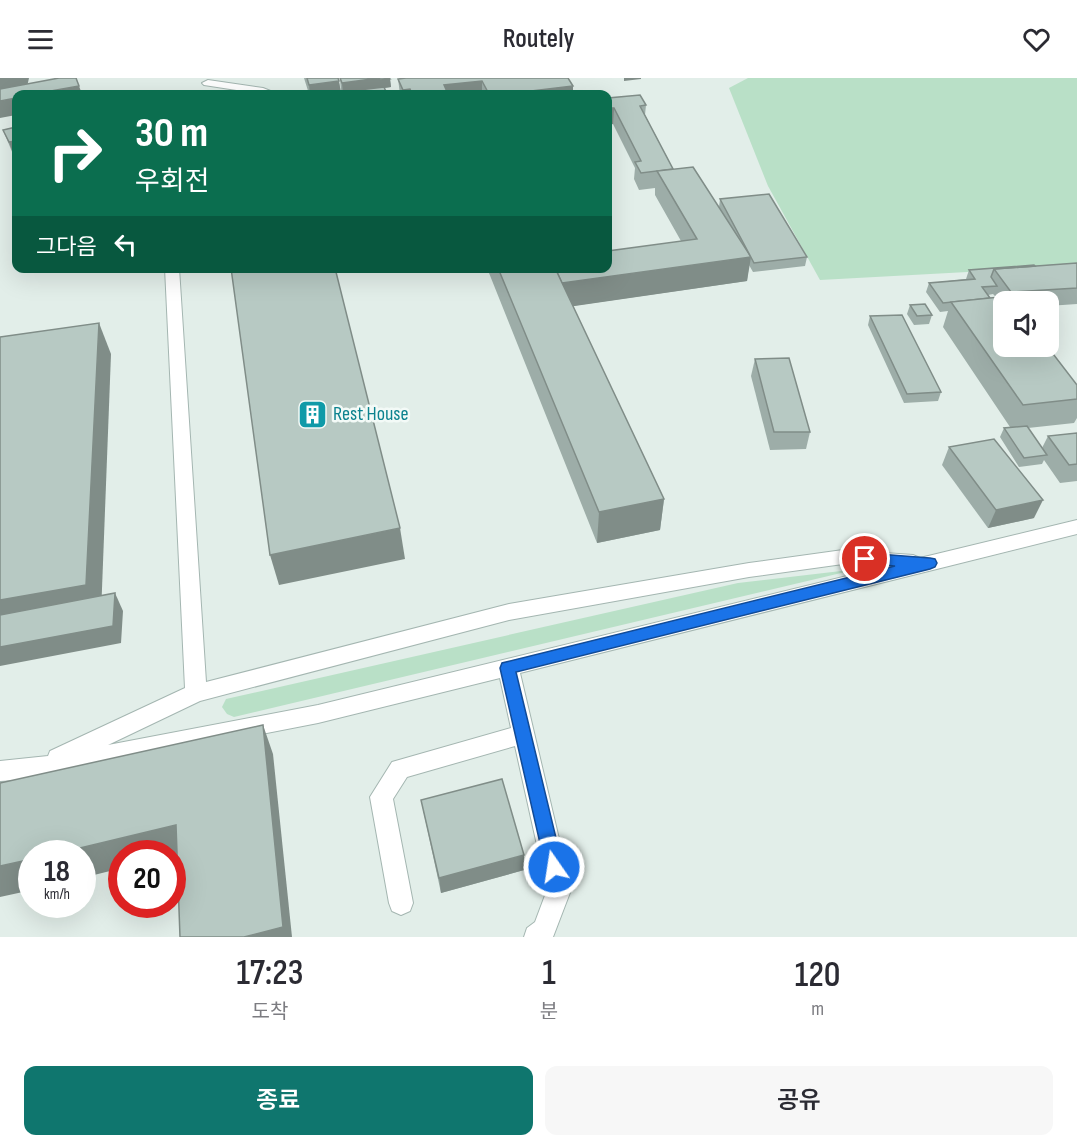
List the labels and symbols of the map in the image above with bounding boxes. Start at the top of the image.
building icon: Rest House [296,398,328,430]
place label: Rest House [333,402,409,426]
pin [839,533,890,584]
position arrow [522,835,586,899]
speed limit sign: 20 [108,840,186,918]

